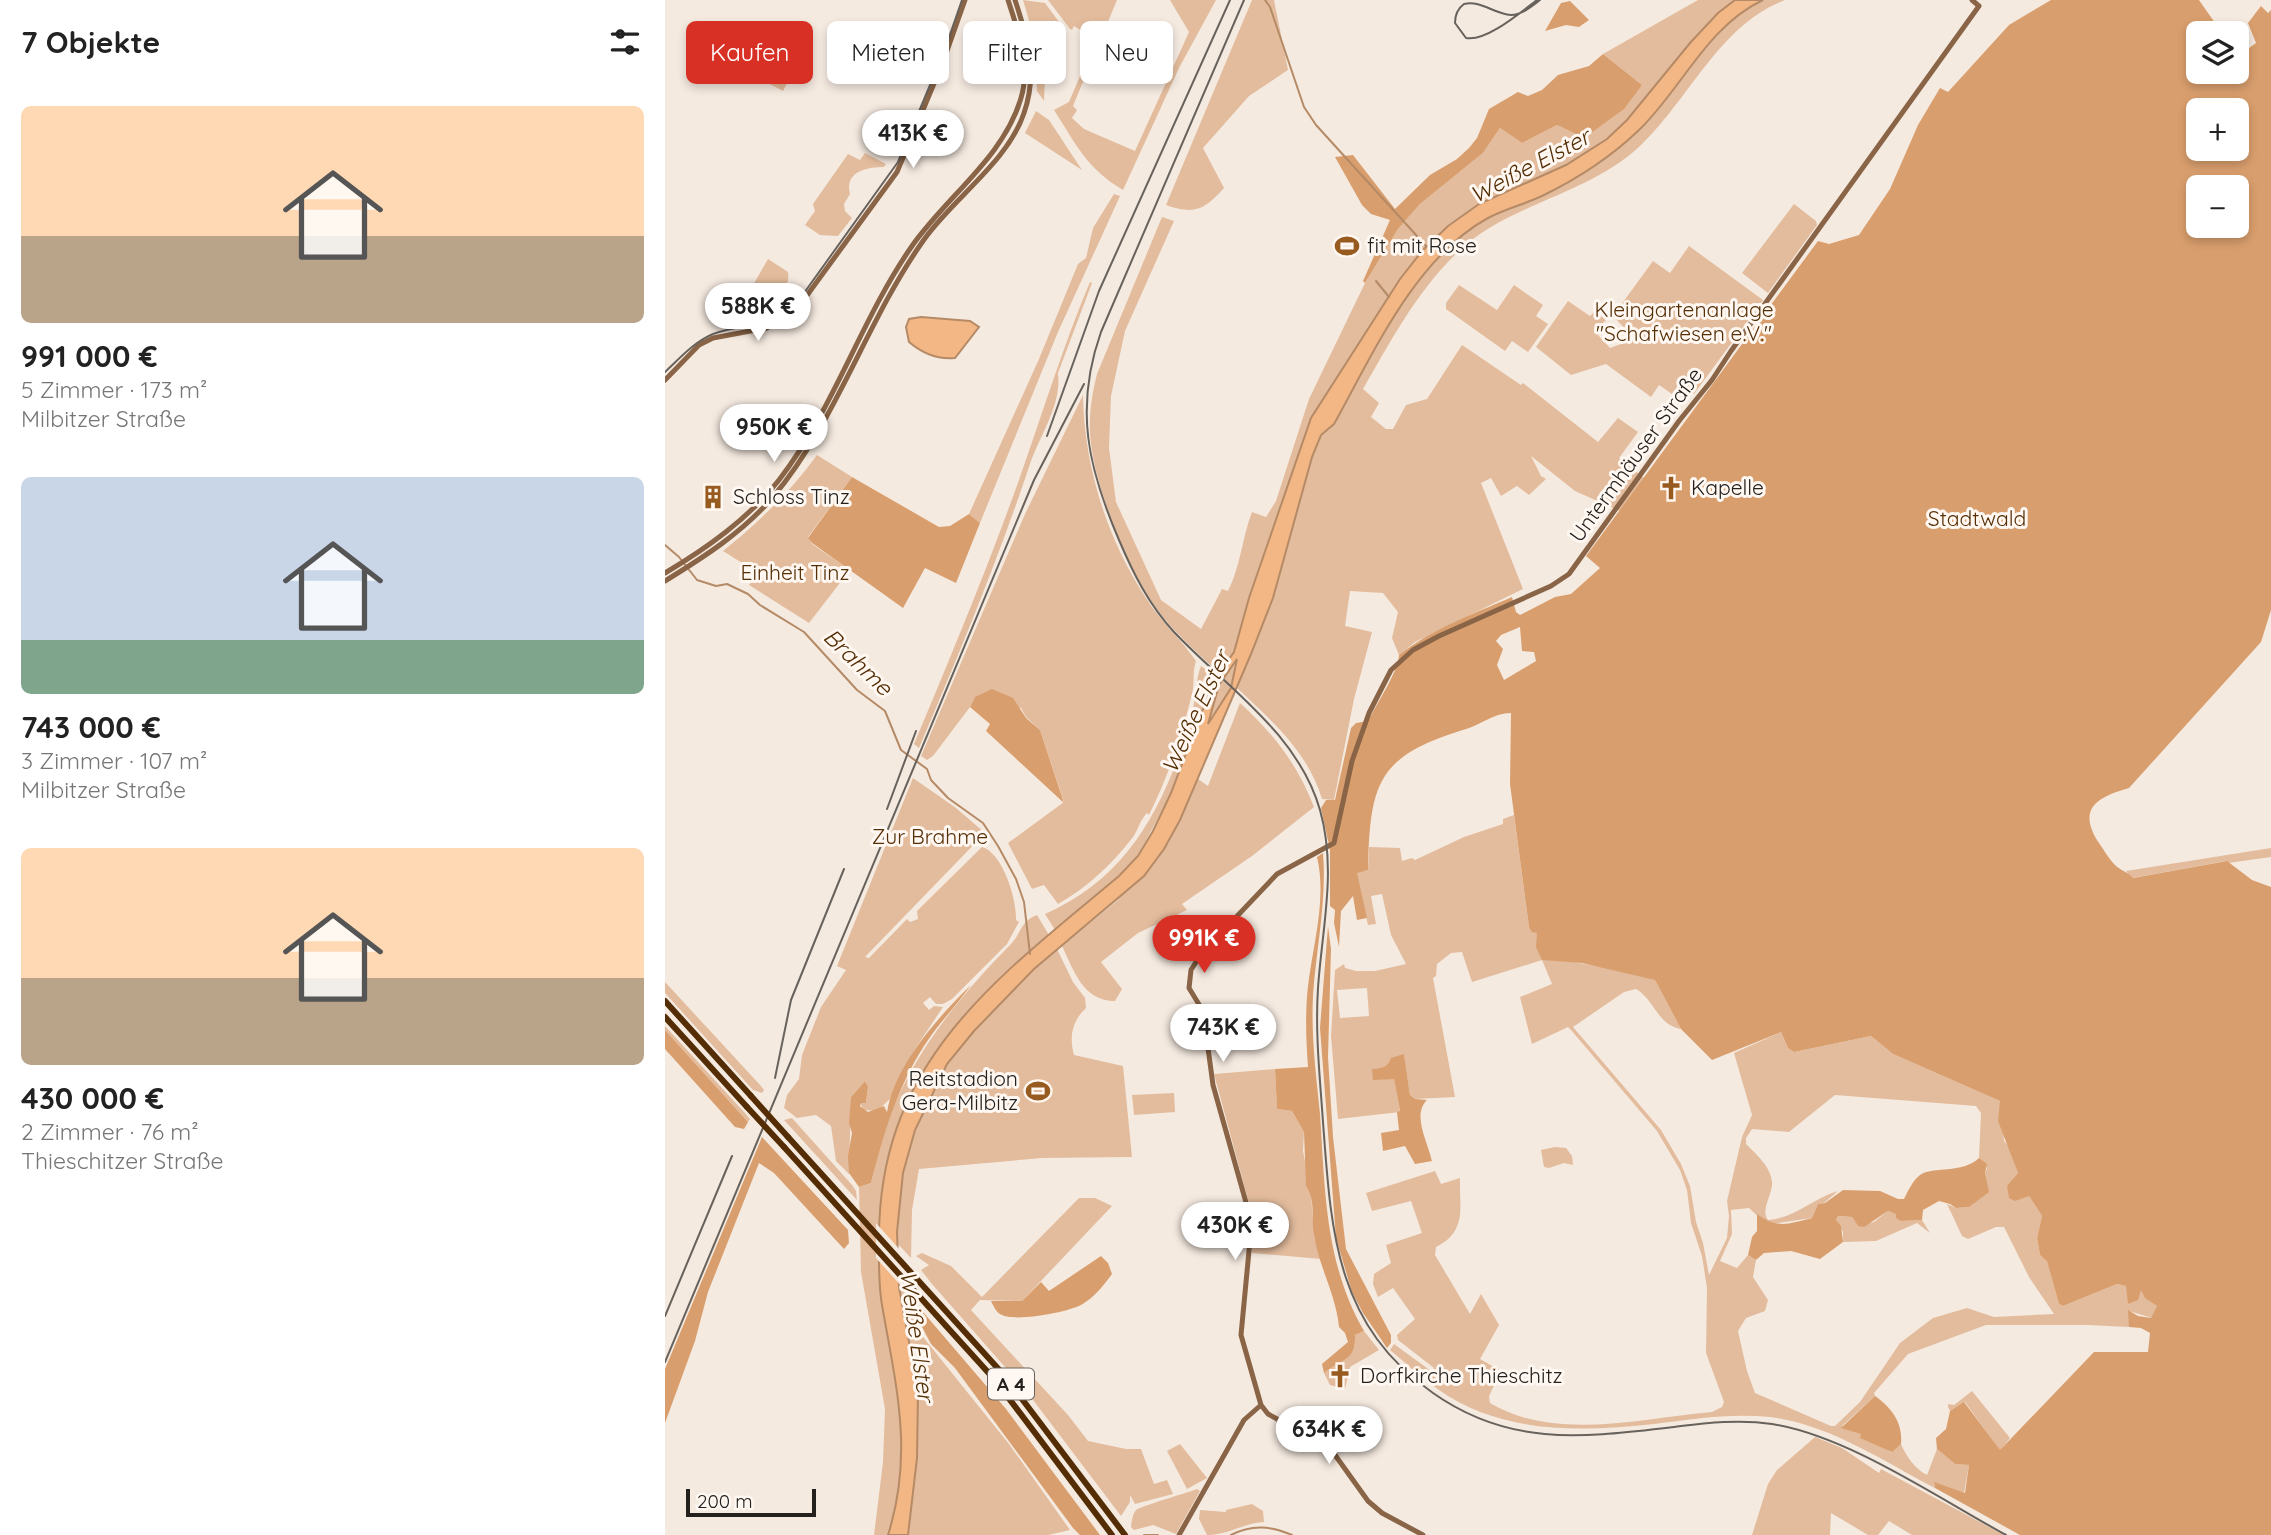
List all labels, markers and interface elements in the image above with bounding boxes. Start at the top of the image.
chip: Kaufen [686,21,813,84]
chip: Mieten [827,21,949,84]
chip: Filter [963,21,1066,84]
chip: Neu [1080,21,1173,84]
map controls [2186,21,2249,238]
button: layers [2186,21,2249,84]
text: 7 Objekte [21,23,160,61]
icon: filters [606,23,644,61]
button: + [2186,98,2249,161]
pin: 413K € [856,110,970,170]
text: 413K € [878,118,948,147]
water label: Weiße Elster [1465,120,1597,209]
icon: home [270,152,396,278]
button: − [2186,175,2249,238]
sports icon: fit mit Rose [1333,232,1361,260]
place label: fit mit Rose [1367,232,1477,258]
pin: 588K € [701,284,815,343]
text: 588K € [721,291,795,320]
park label: Kleingartenanlage "Schafwiesen e.V." [1594,296,1774,346]
text: 991 000 € [21,337,158,375]
street label: Untermhäuser Straße [1563,362,1707,547]
text: 5 Zimmer · 173 m² [21,375,207,404]
text: Milbitzer Straße [21,404,186,433]
pin: 950K € [717,405,831,464]
text: 950K € [736,412,812,441]
church icon: Kapelle [1657,474,1685,502]
place label: Kapelle [1691,474,1764,500]
building icon: Schloss Tinz [699,483,727,511]
place label: Schloss Tinz [733,483,850,509]
park label: Stadtwald [1928,505,2026,531]
icon: home [270,523,396,649]
park label: Einheit Tinz [740,559,850,585]
water label: Brahme [818,622,900,702]
water label: Weiße Elster [1155,643,1238,778]
text: 743 000 € [21,708,161,746]
text: 3 Zimmer · 107 m² [21,746,207,775]
text: Milbitzer Straße [21,775,186,804]
park label: Zur Brahme [872,823,988,849]
icon: home [270,894,396,1020]
pin: 991K € [1147,916,1261,975]
text: 991K € [1168,923,1240,952]
pin: 743K € [1166,1004,1280,1064]
text: 743K € [1186,1012,1260,1041]
place label: Reitstadion Gera-Milbitz [902,1065,1018,1115]
sports icon: Reitstadion Gera-Milbitz [1024,1077,1052,1105]
text: 430 000 € [21,1079,164,1117]
text: 2 Zimmer · 76 m² [21,1117,199,1146]
text: Thieschitzer Straße [21,1146,223,1175]
pin: 430K € [1178,1202,1292,1262]
text: 430K € [1197,1210,1273,1239]
water label: Weiße Elster [894,1269,941,1406]
church icon: Dorfkirche Thieschitz [1326,1362,1354,1390]
place label: Dorfkirche Thieschitz [1360,1362,1563,1388]
road number: A 4 [988,1368,1034,1400]
pin: 634K € [1272,1406,1386,1466]
text: 634K € [1292,1414,1366,1443]
scale bar [686,1486,815,1518]
text: 200 m [697,1489,753,1513]

